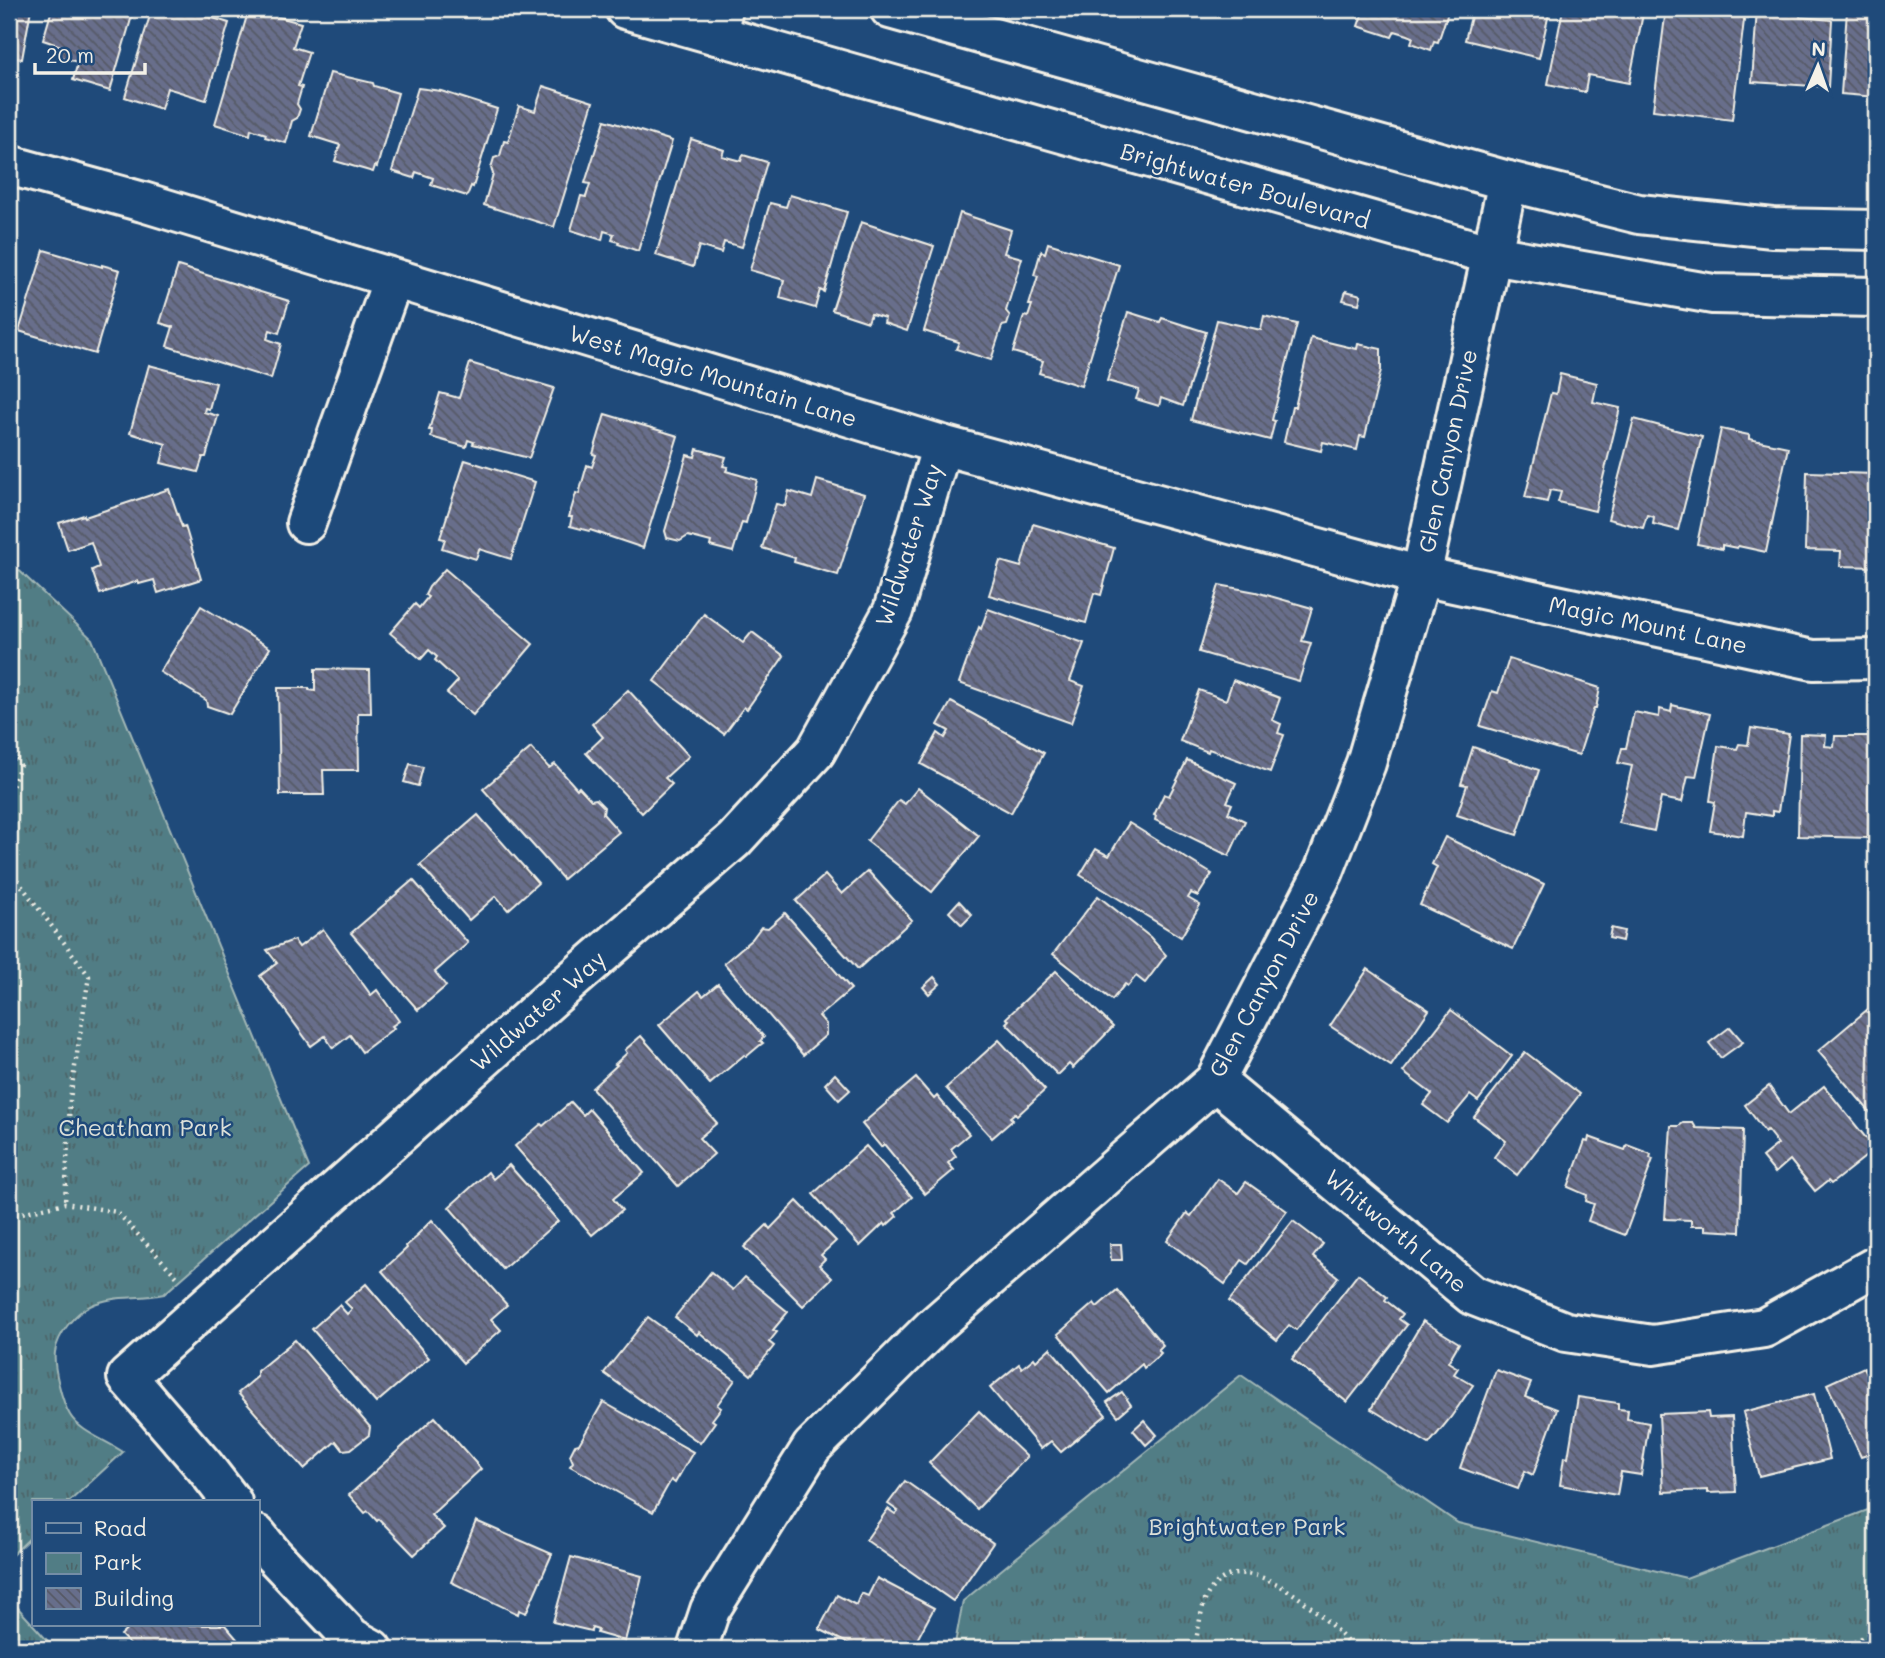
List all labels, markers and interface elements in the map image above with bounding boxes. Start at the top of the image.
scale bar [35,32,145,76]
north arrow [1784,32,1854,102]
text: N [1811,36,1826,61]
text: 20 m [46,41,94,68]
street label: Brightwater Boulevard [1117,135,1373,235]
street label: West Magic Mountain Lane [566,317,861,433]
street label: Glen Canyon Drive [1411,346,1483,555]
street label: Wildwater Way [868,459,949,630]
street label: Magic Mount Lane [1546,588,1750,660]
street label: Glen Canyon Drive [1201,885,1325,1082]
street label: Wildwater Way [464,943,611,1077]
park label: Cheatham Park [58,1112,232,1142]
street label: Whitworth Lane [1319,1162,1474,1299]
legend [32,1500,259,1626]
park label: Brightwater Park [1149,1511,1345,1541]
text: Road [94,1514,146,1541]
text: Park [94,1548,142,1575]
text: Building [94,1584,174,1611]

